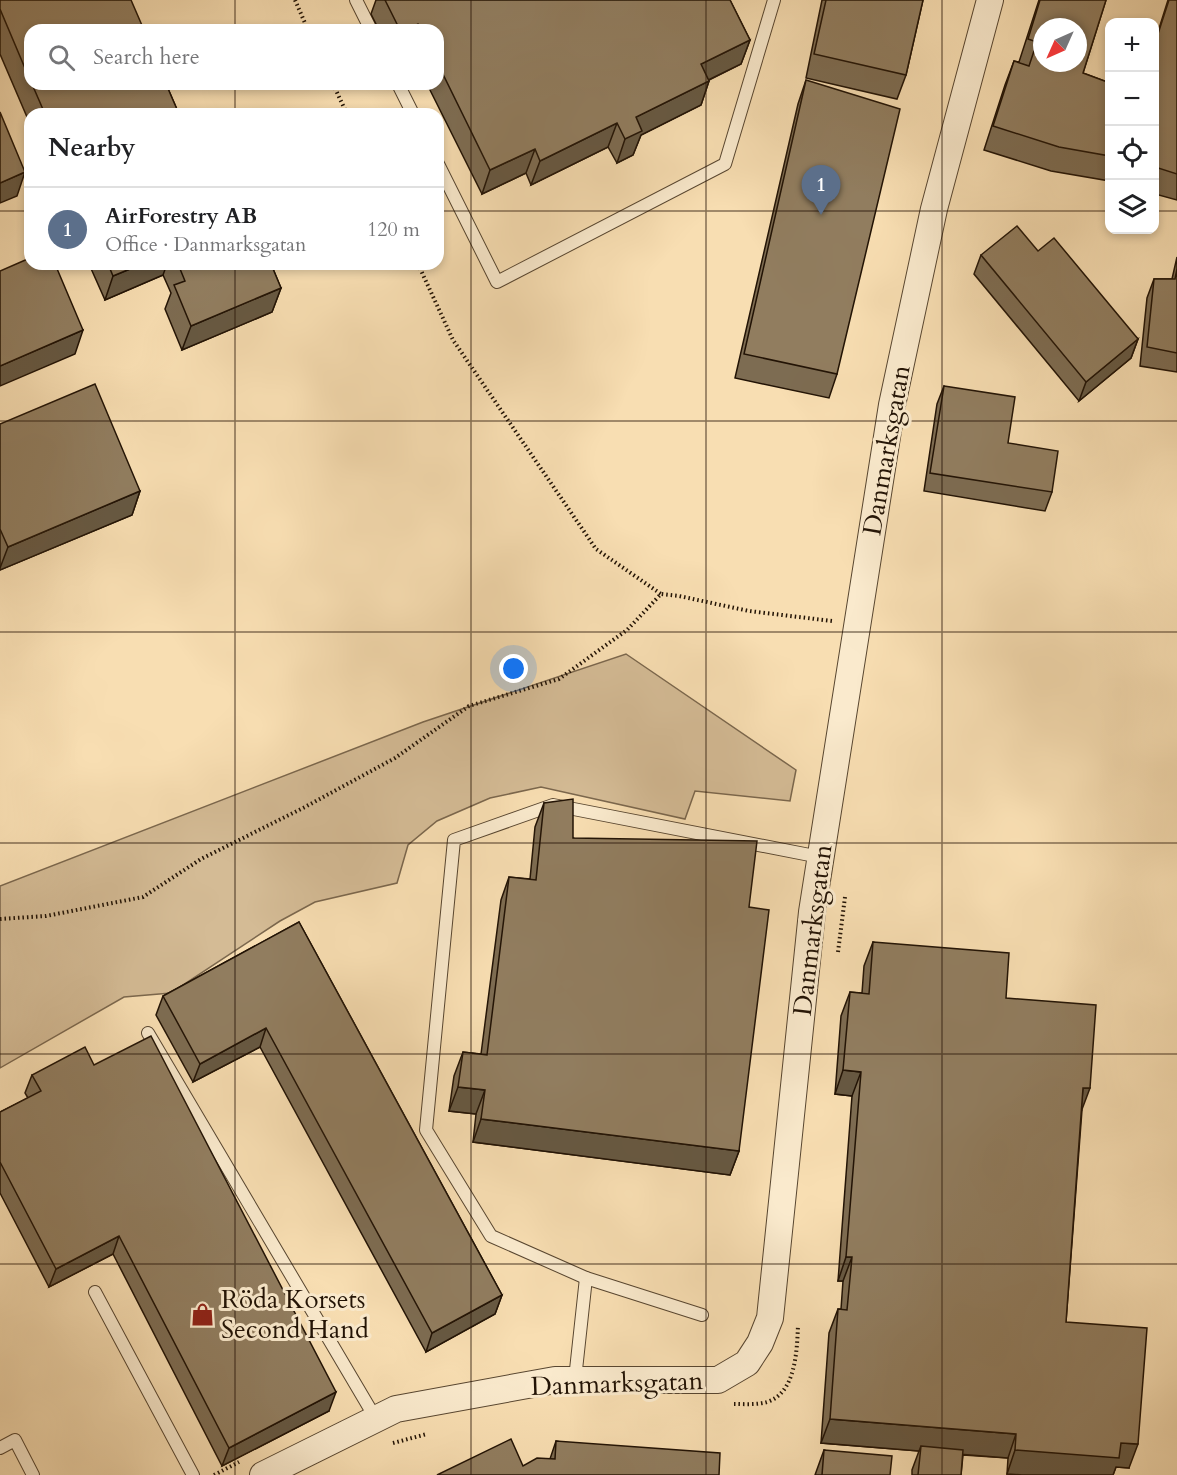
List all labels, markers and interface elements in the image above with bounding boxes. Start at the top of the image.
north arrow [1033,18,1087,72]
map controls [1105,18,1159,234]
button: + [1105,18,1159,72]
search box [24,24,444,90]
icon: search [45,41,78,74]
text: Search here [93,42,200,72]
button: − [1105,72,1159,126]
button: locate [1105,126,1159,180]
text: Nearby [48,130,136,165]
pin: 1 [802,166,840,215]
button: layers [1105,180,1159,234]
text: AirForestry AB [105,201,257,231]
text: 1 [62,216,73,243]
text: 120 m [367,216,420,243]
text: Office · Danmarksgatan [105,231,306,258]
street label: Danmarksgatan [854,362,919,538]
your location [499,654,528,683]
street label: Danmarksgatan [785,842,840,1018]
place label: Röda Korsets Second Hand [221,1282,369,1347]
shop icon: Röda Korsets Second Hand [190,1301,216,1327]
street label: Danmarksgatan [530,1363,704,1404]

